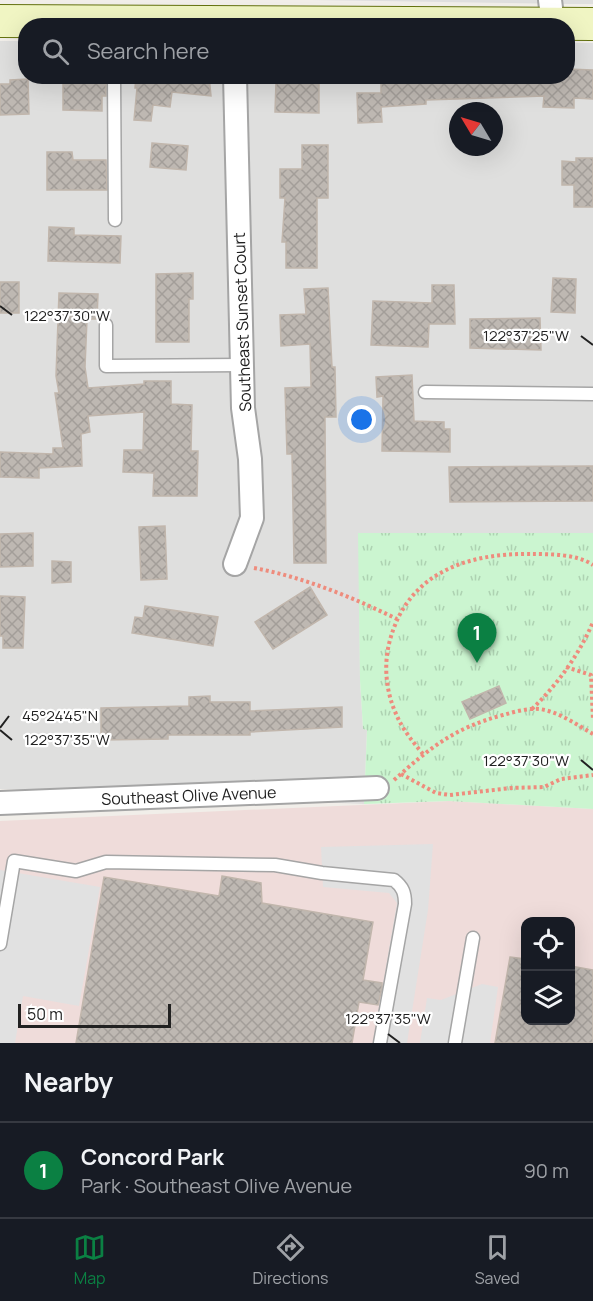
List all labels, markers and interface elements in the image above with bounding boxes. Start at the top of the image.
search box [18,18,575,84]
icon: search [39,35,72,68]
text: Search here [87,36,209,66]
north arrow [449,102,503,156]
street label: Southeast Sunset Court [228,232,256,412]
text: 122°37'30"W [24,305,110,326]
text: 122°37'25"W [483,325,569,346]
your location [347,405,376,434]
pin: 1 [458,614,496,663]
text: 45°24'45"N [22,705,98,726]
text: 122°37'35"W [24,729,110,750]
text: 122°37'30"W [483,750,569,771]
street label: Southeast Olive Avenue [101,781,277,810]
map controls [521,917,575,1025]
button: locate [521,917,575,971]
button: layers [521,971,575,1025]
scale bar [18,1001,171,1028]
text: 50 m [27,1003,63,1025]
text: 122°37'35"W [345,1008,431,1029]
text: Nearby [24,1064,113,1100]
text: Concord Park [81,1142,224,1172]
text: 1 [39,1157,48,1184]
text: 90 m [523,1157,569,1184]
text: Park · Southeast Olive Avenue [81,1172,352,1199]
tab: Map [73,1231,106,1289]
tab: Directions [253,1231,328,1289]
tab: Saved [475,1231,520,1289]

